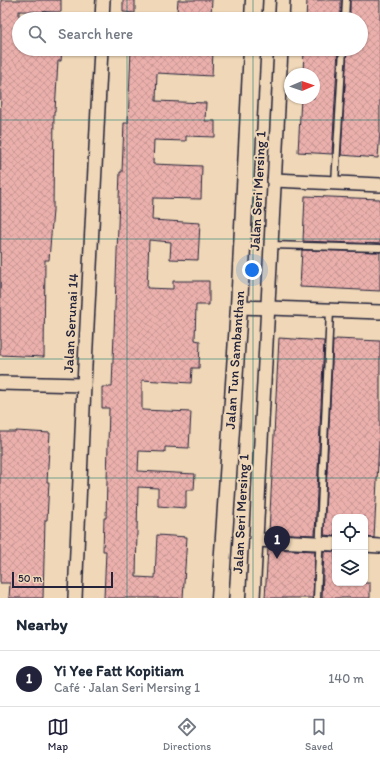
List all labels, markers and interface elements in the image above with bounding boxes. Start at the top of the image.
search box [12,12,368,56]
icon: search [26,23,48,45]
text: Search here [58,25,133,43]
north arrow [284,68,320,104]
street label: Jalan Seri Mersing 1 [246,130,270,251]
your location [242,260,262,280]
street label: Jalan Serunai 14 [60,272,82,373]
street label: Jalan Tun Sambanthan [222,290,248,430]
street label: Jalan Seri Mersing 1 [229,453,253,574]
map controls [332,514,368,586]
button: locate [332,514,368,550]
pin: 1 [264,526,290,559]
button: layers [332,550,368,586]
scale bar [12,570,113,589]
text: 50 m [18,572,42,585]
text: Nearby [16,614,68,634]
text: Yi Yee Fatt Kopitiam [54,662,184,680]
text: 1 [26,671,32,686]
text: 140 m [328,671,364,686]
text: Café · Jalan Seri Mersing 1 [54,680,200,695]
tab: Map [47,716,69,753]
tab: Directions [163,716,211,753]
tab: Saved [305,716,333,753]

